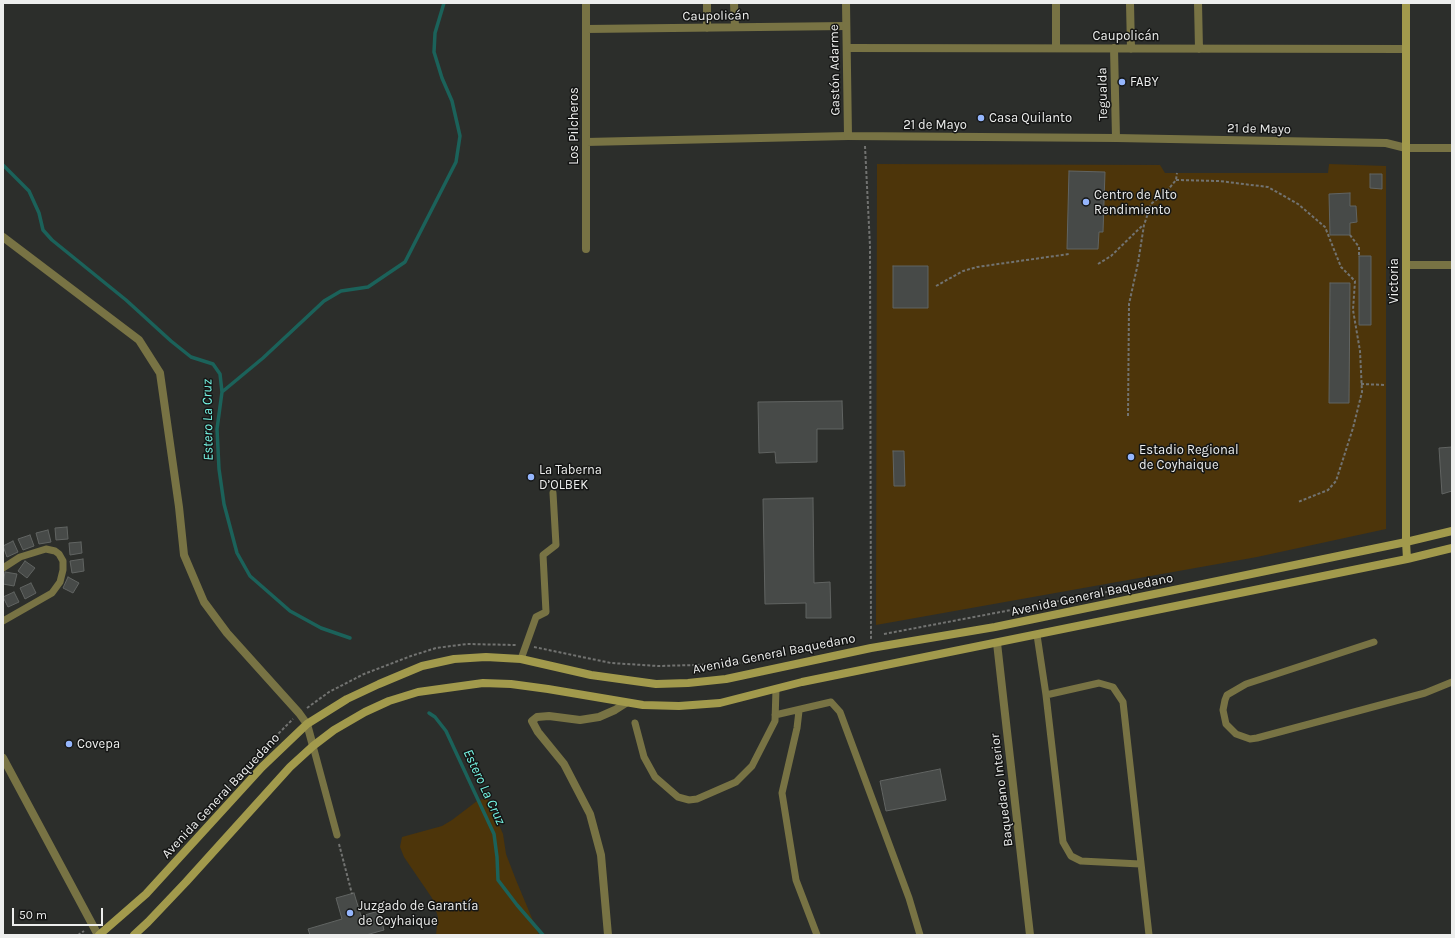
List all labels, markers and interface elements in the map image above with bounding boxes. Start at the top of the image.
street label: Caupolicán [682,8,750,24]
street label: Gastón Adarme [826,24,844,116]
street label: Caupolicán [1093,28,1159,44]
street label: Tegualda [1095,67,1111,121]
place label: FABY [1130,74,1159,90]
marker: FABY [1117,77,1127,87]
street label: Los Pilcheros [566,87,582,165]
place label: Casa Quilanto [989,110,1072,126]
marker: Casa Quilanto [976,113,986,123]
street label: 21 de Mayo [903,117,967,133]
street label: 21 de Mayo [1227,121,1291,137]
place label: Centro de Alto Rendimiento [1094,187,1177,218]
marker: Centro de Alto Rendimiento [1081,197,1091,207]
street label: Victoria [1386,258,1402,304]
water label: Estero La Cruz [199,379,217,461]
place label: Estadio Regional de Coyhaique [1139,442,1239,473]
marker: Estadio Regional de Coyhaique [1126,452,1136,462]
place label: La Taberna D’OLBEK [539,462,602,493]
marker: La Taberna D’OLBEK [526,472,536,482]
street label: Avenida General Baquedano [1009,570,1175,620]
street label: Avenida General Baquedano [691,631,857,677]
street label: Avenida General Baquedano [159,730,283,862]
street label: Baquedano Interior [987,733,1017,847]
place label: Covepa [77,736,120,752]
marker: Covepa [64,739,74,749]
water label: Estero La Cruz [459,746,509,828]
place label: Juzgado de Garantía de Coyhaique [358,898,478,929]
scale bar [14,900,105,926]
text: 50 m [19,908,47,922]
marker: Juzgado de Garantía de Coyhaique [345,908,355,918]

